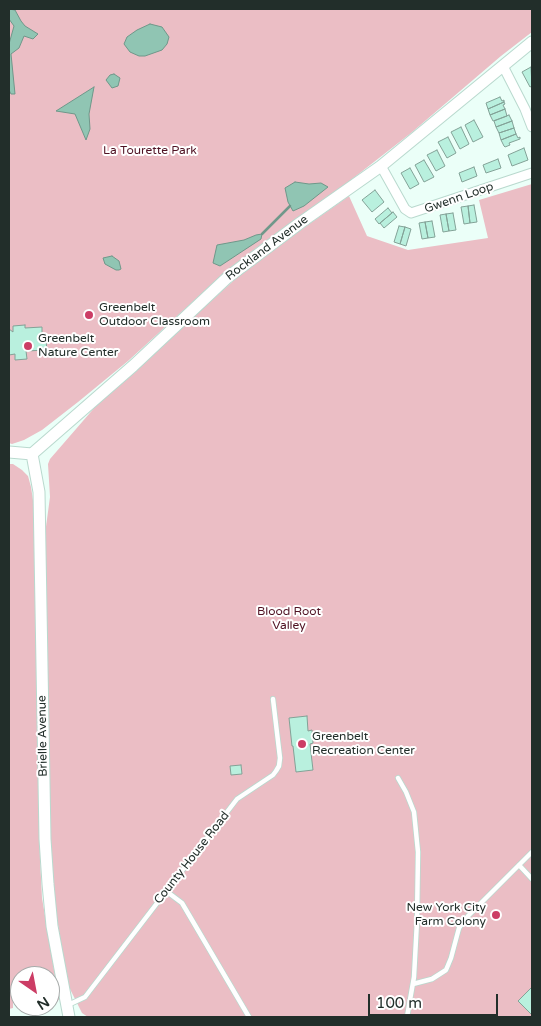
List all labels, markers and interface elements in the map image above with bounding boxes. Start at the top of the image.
park label: La Tourette Park [103,144,197,158]
street label: Gwenn Loop [423,179,495,217]
street label: Rockland Avenue [223,212,311,284]
place label: Greenbelt Outdoor Classroom [99,301,210,329]
marker: Greenbelt Outdoor Classroom [83,309,95,321]
place label: Greenbelt Nature Center [38,332,118,360]
marker: Greenbelt Nature Center [22,340,34,352]
park label: Blood Root Valley [257,605,321,633]
street label: Brielle Avenue [35,695,51,777]
place label: Greenbelt Recreation Center [312,730,415,758]
marker: Greenbelt Recreation Center [296,738,308,750]
street label: County House Road [151,809,233,907]
place label: New York City Farm Colony [407,901,486,929]
marker: New York City Farm Colony [490,909,502,921]
north arrow [10,966,60,1016]
scale bar [371,984,501,1016]
text: N [34,993,52,1013]
text: 100 m [376,994,422,1012]

